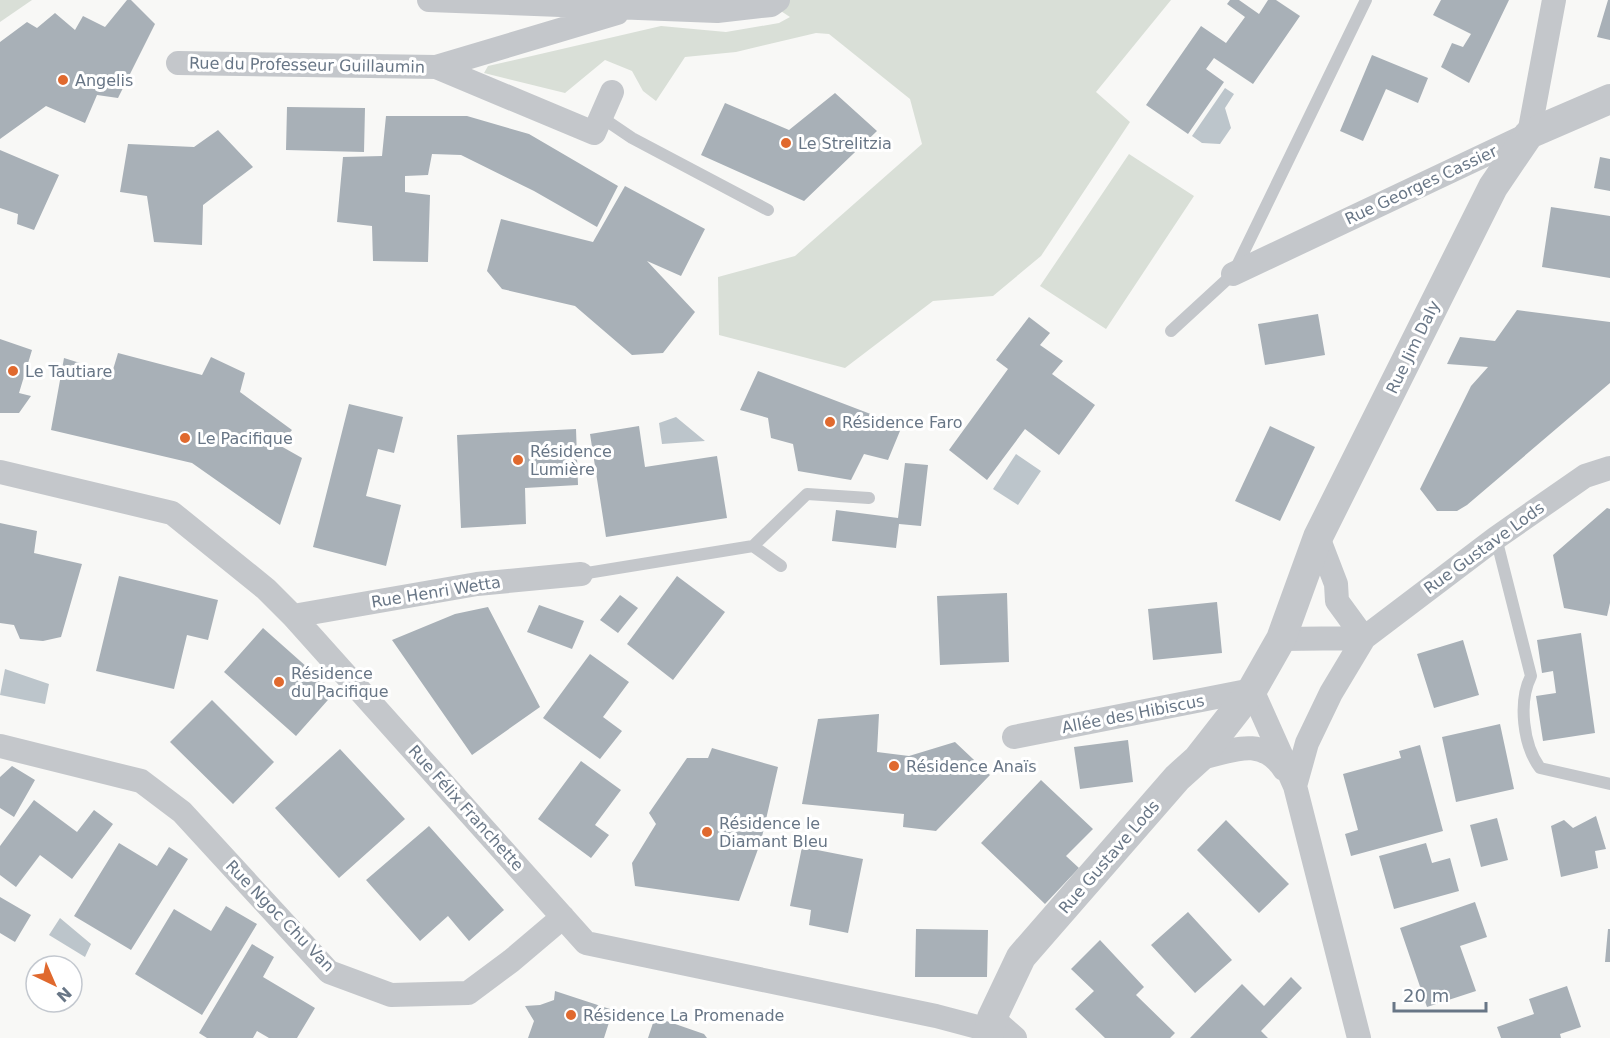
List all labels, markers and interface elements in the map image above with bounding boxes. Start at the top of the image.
street label: Rue du Professeur Guillaumin [189,53,425,77]
place label: Angelis [75,71,133,90]
marker: Angelis [56,73,70,87]
place label: Le Strelitzia [798,134,892,153]
marker: Le Strelitzia [779,136,793,150]
street label: Rue Georges Cassier [1342,141,1501,229]
street label: Rue Jim Daly [1382,297,1444,397]
place label: Le Tautiare [25,362,112,381]
marker: Le Tautiare [6,364,20,378]
place label: Résidence Faro [842,413,962,432]
marker: Résidence Faro [823,415,837,429]
place label: Le Pacifique [197,429,293,448]
marker: Le Pacifique [178,431,192,445]
place label: Résidence Lumière [530,442,612,479]
marker: Résidence Lumière [511,453,525,467]
street label: Rue Gustave Lods [1420,498,1548,598]
street label: Rue Henri Wetta [370,572,502,612]
place label: Résidence du Pacifique [291,664,389,701]
marker: Résidence du Pacifique [272,675,286,689]
street label: Allée des Hibiscus [1060,691,1206,737]
street label: Rue Félix Franchette [404,741,528,875]
place label: Résidence Anaïs [906,757,1037,776]
marker: Résidence Anaïs [887,759,901,773]
street label: Rue Gustave Lods [1055,797,1163,917]
place label: Résidence le Diamant Bleu [719,814,828,851]
marker: Résidence le Diamant Bleu [700,825,714,839]
street label: Rue Ngoc Chu Van [222,856,338,976]
north arrow [24,954,84,1014]
scale bar [1394,975,1486,1013]
text: N [53,983,75,1006]
text: 20 m [1403,985,1449,1006]
place label: Résidence La Promenade [583,1006,784,1025]
marker: Résidence La Promenade [564,1008,578,1022]

